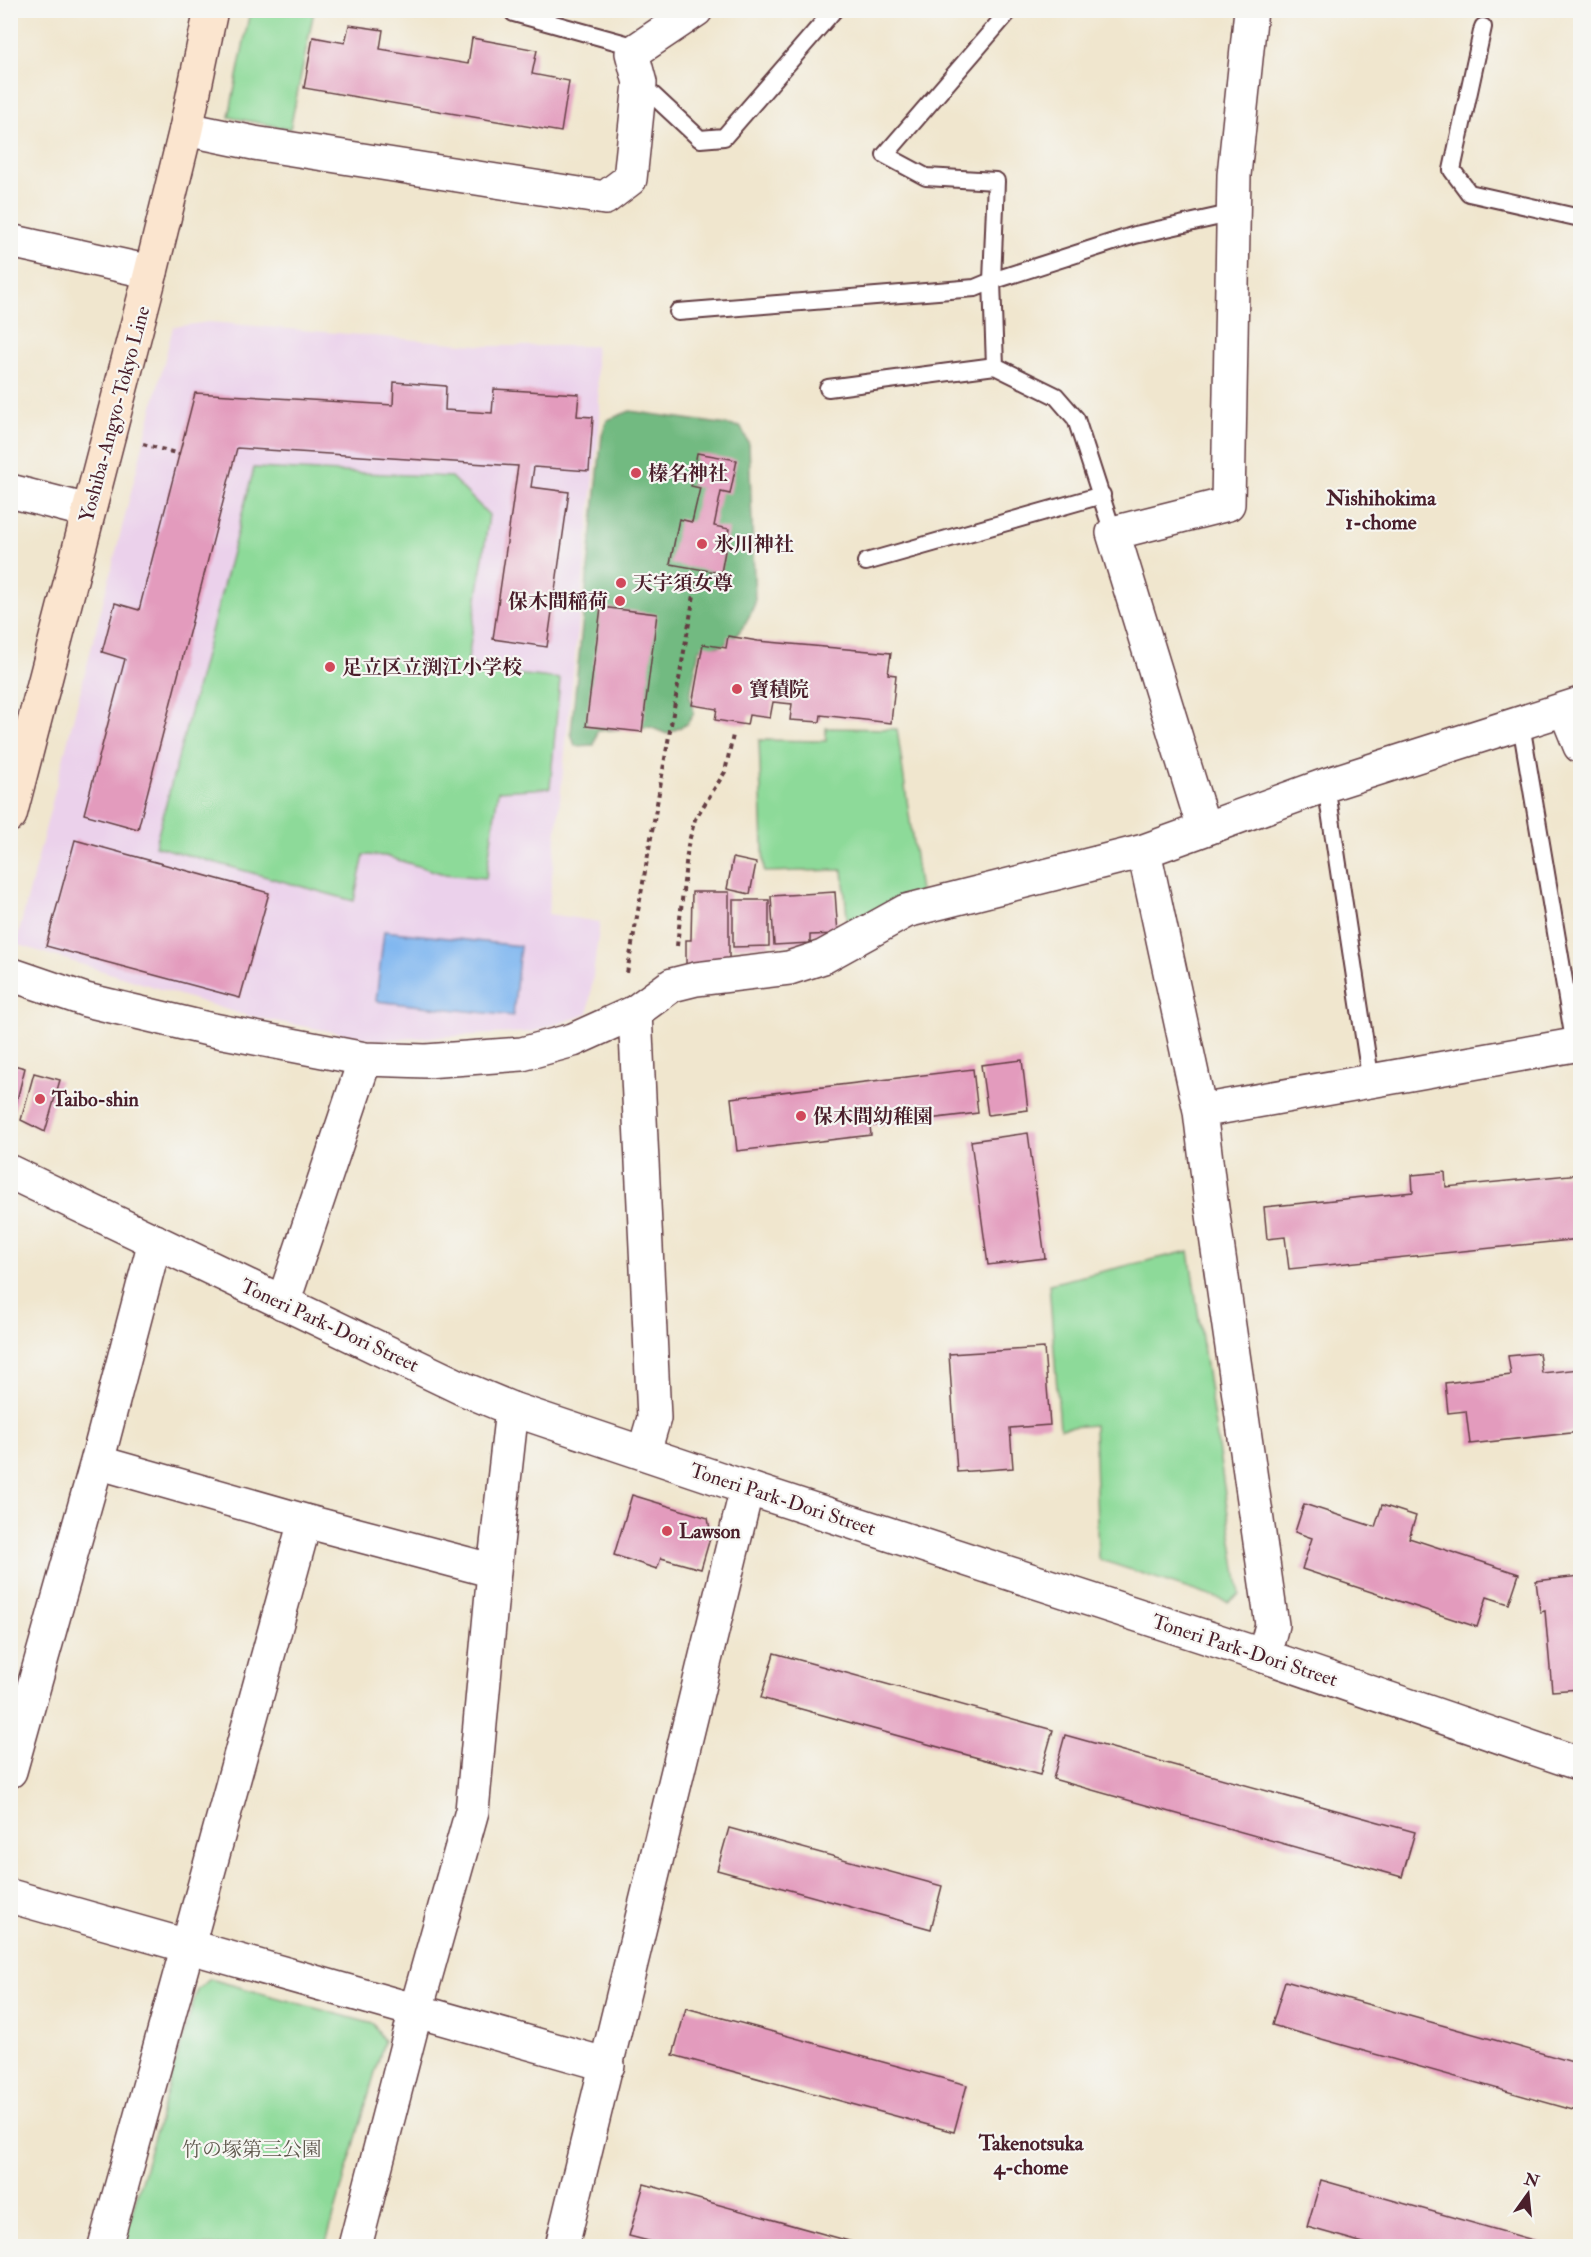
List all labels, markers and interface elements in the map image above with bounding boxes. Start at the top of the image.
street label: Yoshiba-Angyo-Tokyo Line [74,303,155,525]
place label: 榛名神社 [648,461,728,486]
marker: 榛名神社 [629,466,643,480]
district label: Nishihokima 1-chome [1325,485,1437,536]
place label: 氷川神社 [714,532,794,557]
marker: 氷川神社 [695,537,709,551]
place label: 天宇須女尊 [633,571,733,596]
marker: 天宇須女尊 [614,576,628,590]
place label: 保木間稲荷 [508,589,608,614]
marker: 保木間稲荷 [613,594,627,608]
place label: 足立区立渕江小学校 [342,655,522,680]
marker: 足立区立渕江小学校 [323,660,337,674]
place label: 寶積院 [749,677,809,702]
marker: 寶積院 [730,682,744,696]
place label: Taibo-shin [51,1087,140,1112]
marker: Taibo-shin [33,1092,47,1106]
place label: 保木間幼稚園 [813,1104,933,1129]
marker: 保木間幼稚園 [794,1109,808,1123]
street label: Toneri Park-Dori Street [237,1273,423,1378]
street label: Toneri Park-Dori Street [687,1458,879,1541]
place label: Lawson [679,1519,741,1544]
marker: Lawson [660,1524,674,1538]
street label: Toneri Park-Dori Street [1149,1609,1341,1692]
district label: Takenotsuka 4-chome [978,2130,1085,2181]
park label: 竹の塚第三公園 [182,2137,322,2162]
north arrow [1498,2164,1558,2224]
text: N [1521,2169,1542,2192]

